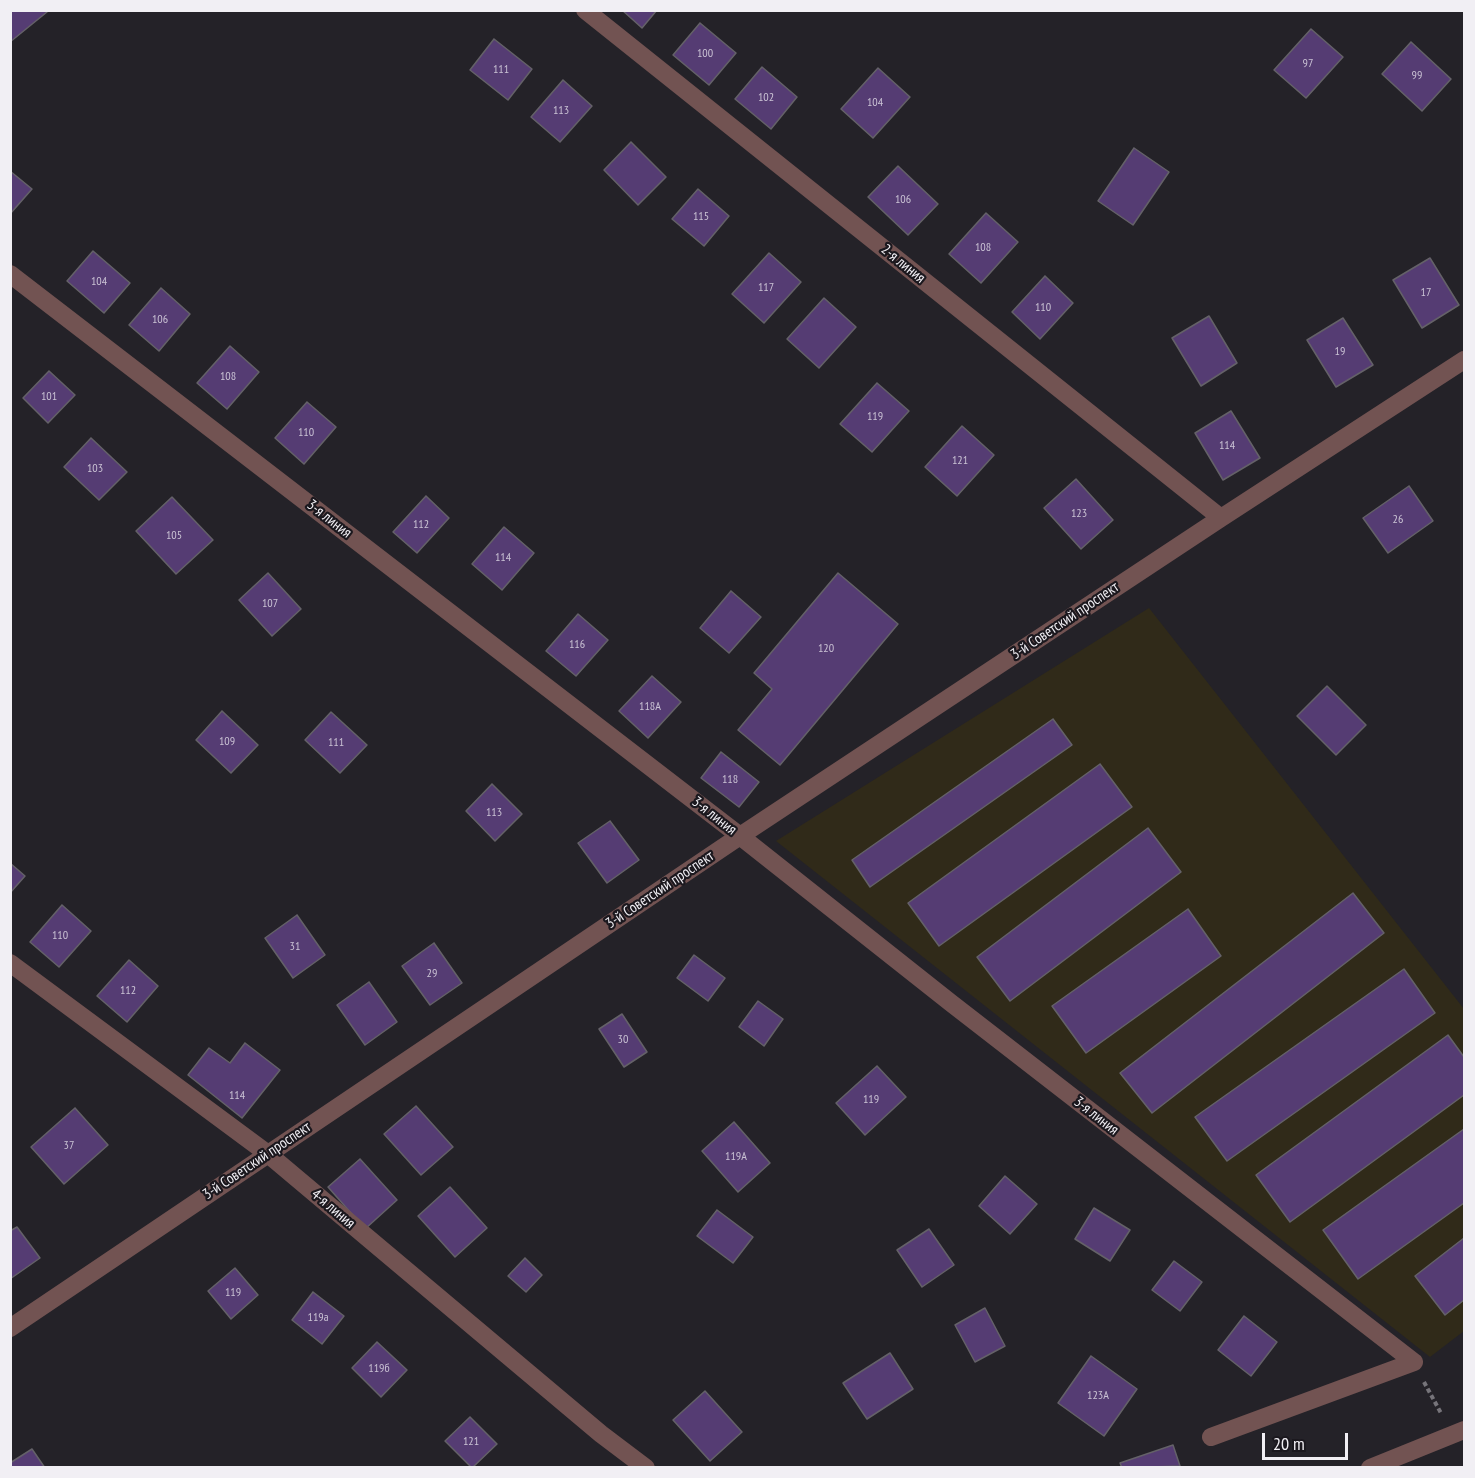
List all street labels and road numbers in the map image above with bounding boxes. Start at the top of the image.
street label: 2-я линия [877,241,929,287]
street label: 3-я линия [303,496,355,542]
street label: 3-й Советский проспект [1008,578,1122,664]
street label: 3-я линия [688,793,740,839]
street label: 3-й Советский проспект [603,847,717,933]
street label: 3-я линия [1070,1093,1122,1139]
street label: 3-й Советский проспект [200,1118,314,1204]
street label: 4-я линия [307,1185,359,1233]

